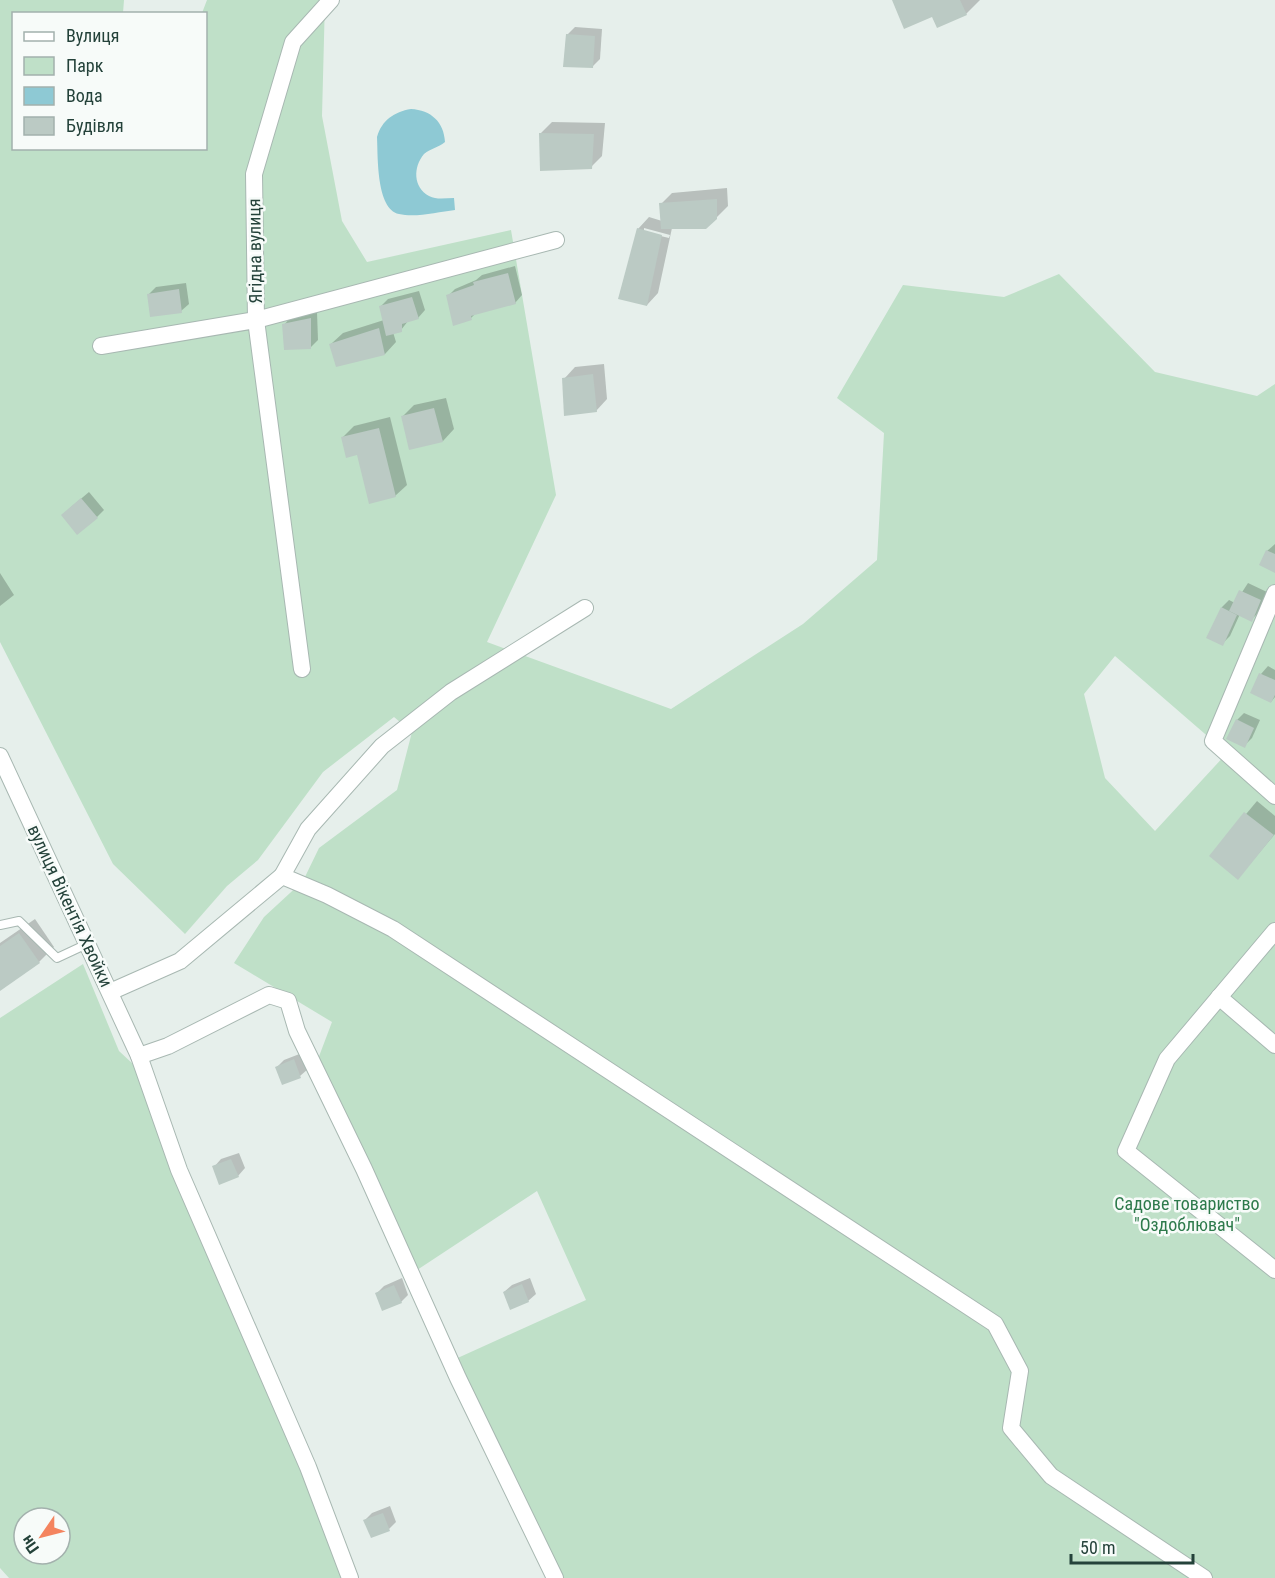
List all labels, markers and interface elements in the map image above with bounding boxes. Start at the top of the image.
legend [12,12,207,150]
text: Вулиця [66,25,120,46]
text: Парк [66,55,104,76]
text: Вода [66,85,103,106]
text: Будівля [66,115,124,136]
street label: Ягідна вулиця [243,198,266,304]
street label: вулиця Вікентія Хвойки [24,821,117,990]
park label: Садове товариство "Оздоблювач" [1114,1193,1260,1235]
north arrow [12,1506,72,1566]
scale bar [1071,1527,1192,1565]
text: Пн [17,1532,43,1557]
text: 50 m [1080,1537,1115,1558]

